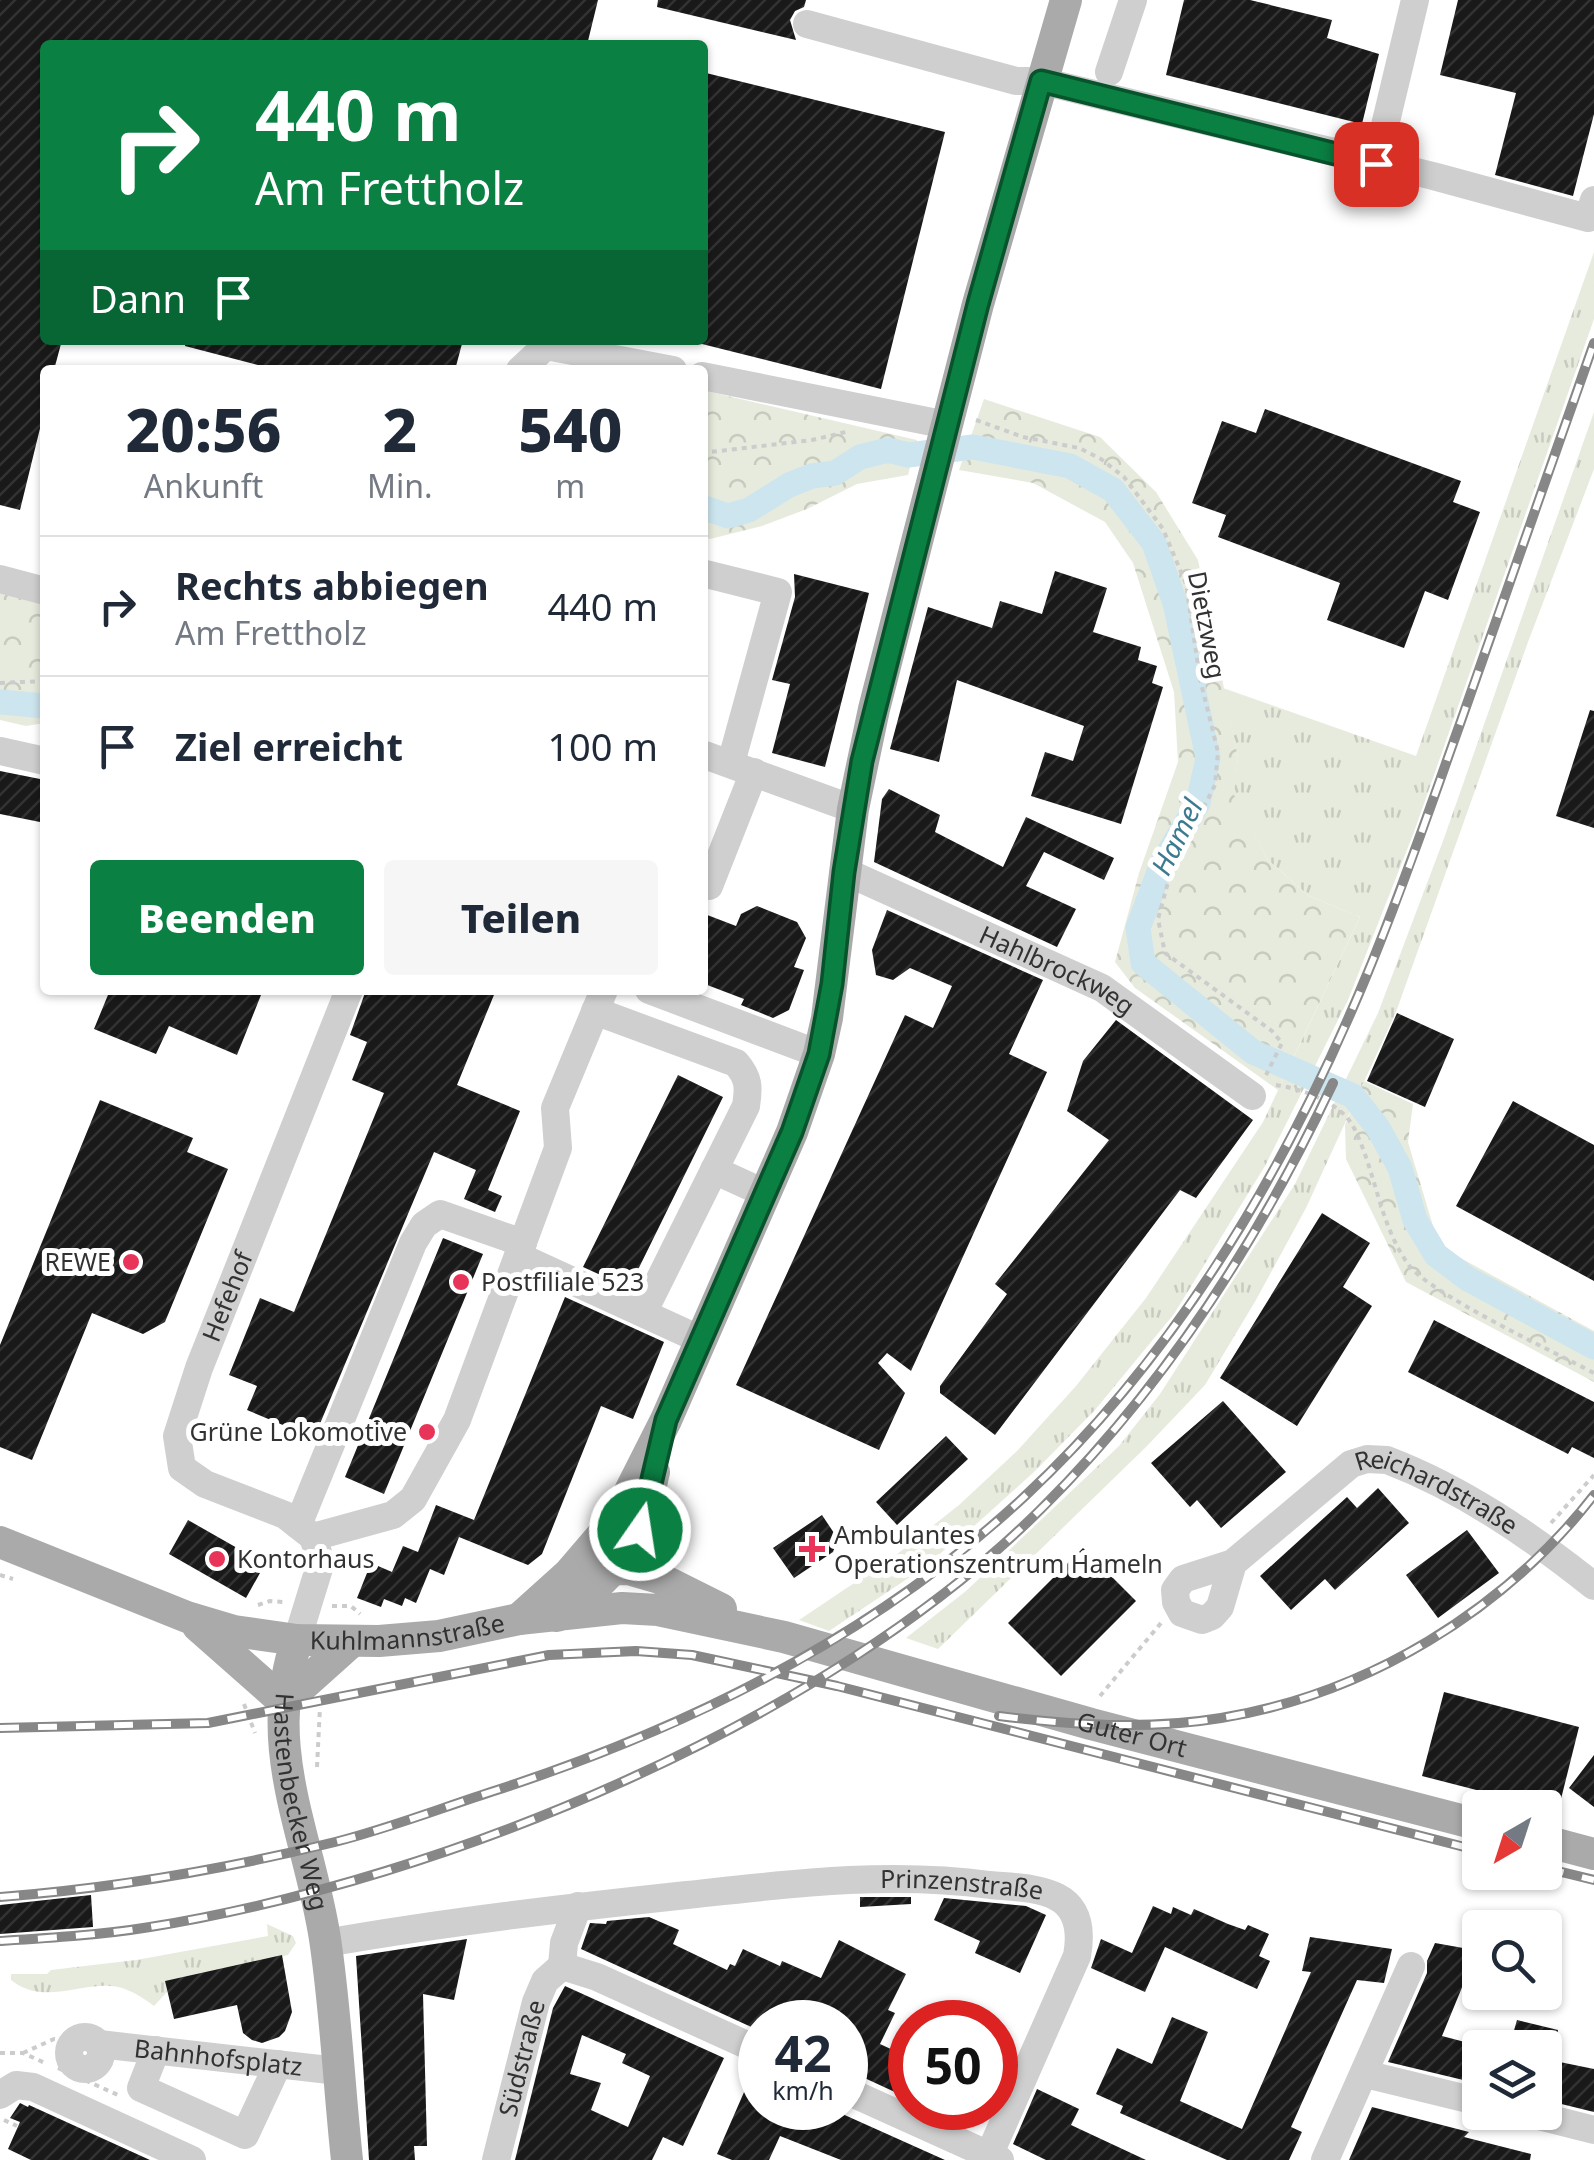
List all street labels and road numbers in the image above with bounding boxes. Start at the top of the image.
street label: Dietzweg [1181,568,1235,681]
street label: Hahlbrockweg [974,917,1142,1022]
street label: Hefehof [193,1245,260,1346]
street label: Reichardstraße [1350,1441,1525,1541]
street label: Kuhlmannstraße [310,1605,507,1657]
street label: Hastenbecker Weg [267,1692,337,1914]
street label: Guter Ort [1073,1703,1191,1764]
street label: Prinzenstraße [880,1861,1047,1907]
street label: Südstraße [490,1996,552,2120]
street label: Bahnhofsplatz [132,2030,304,2083]

